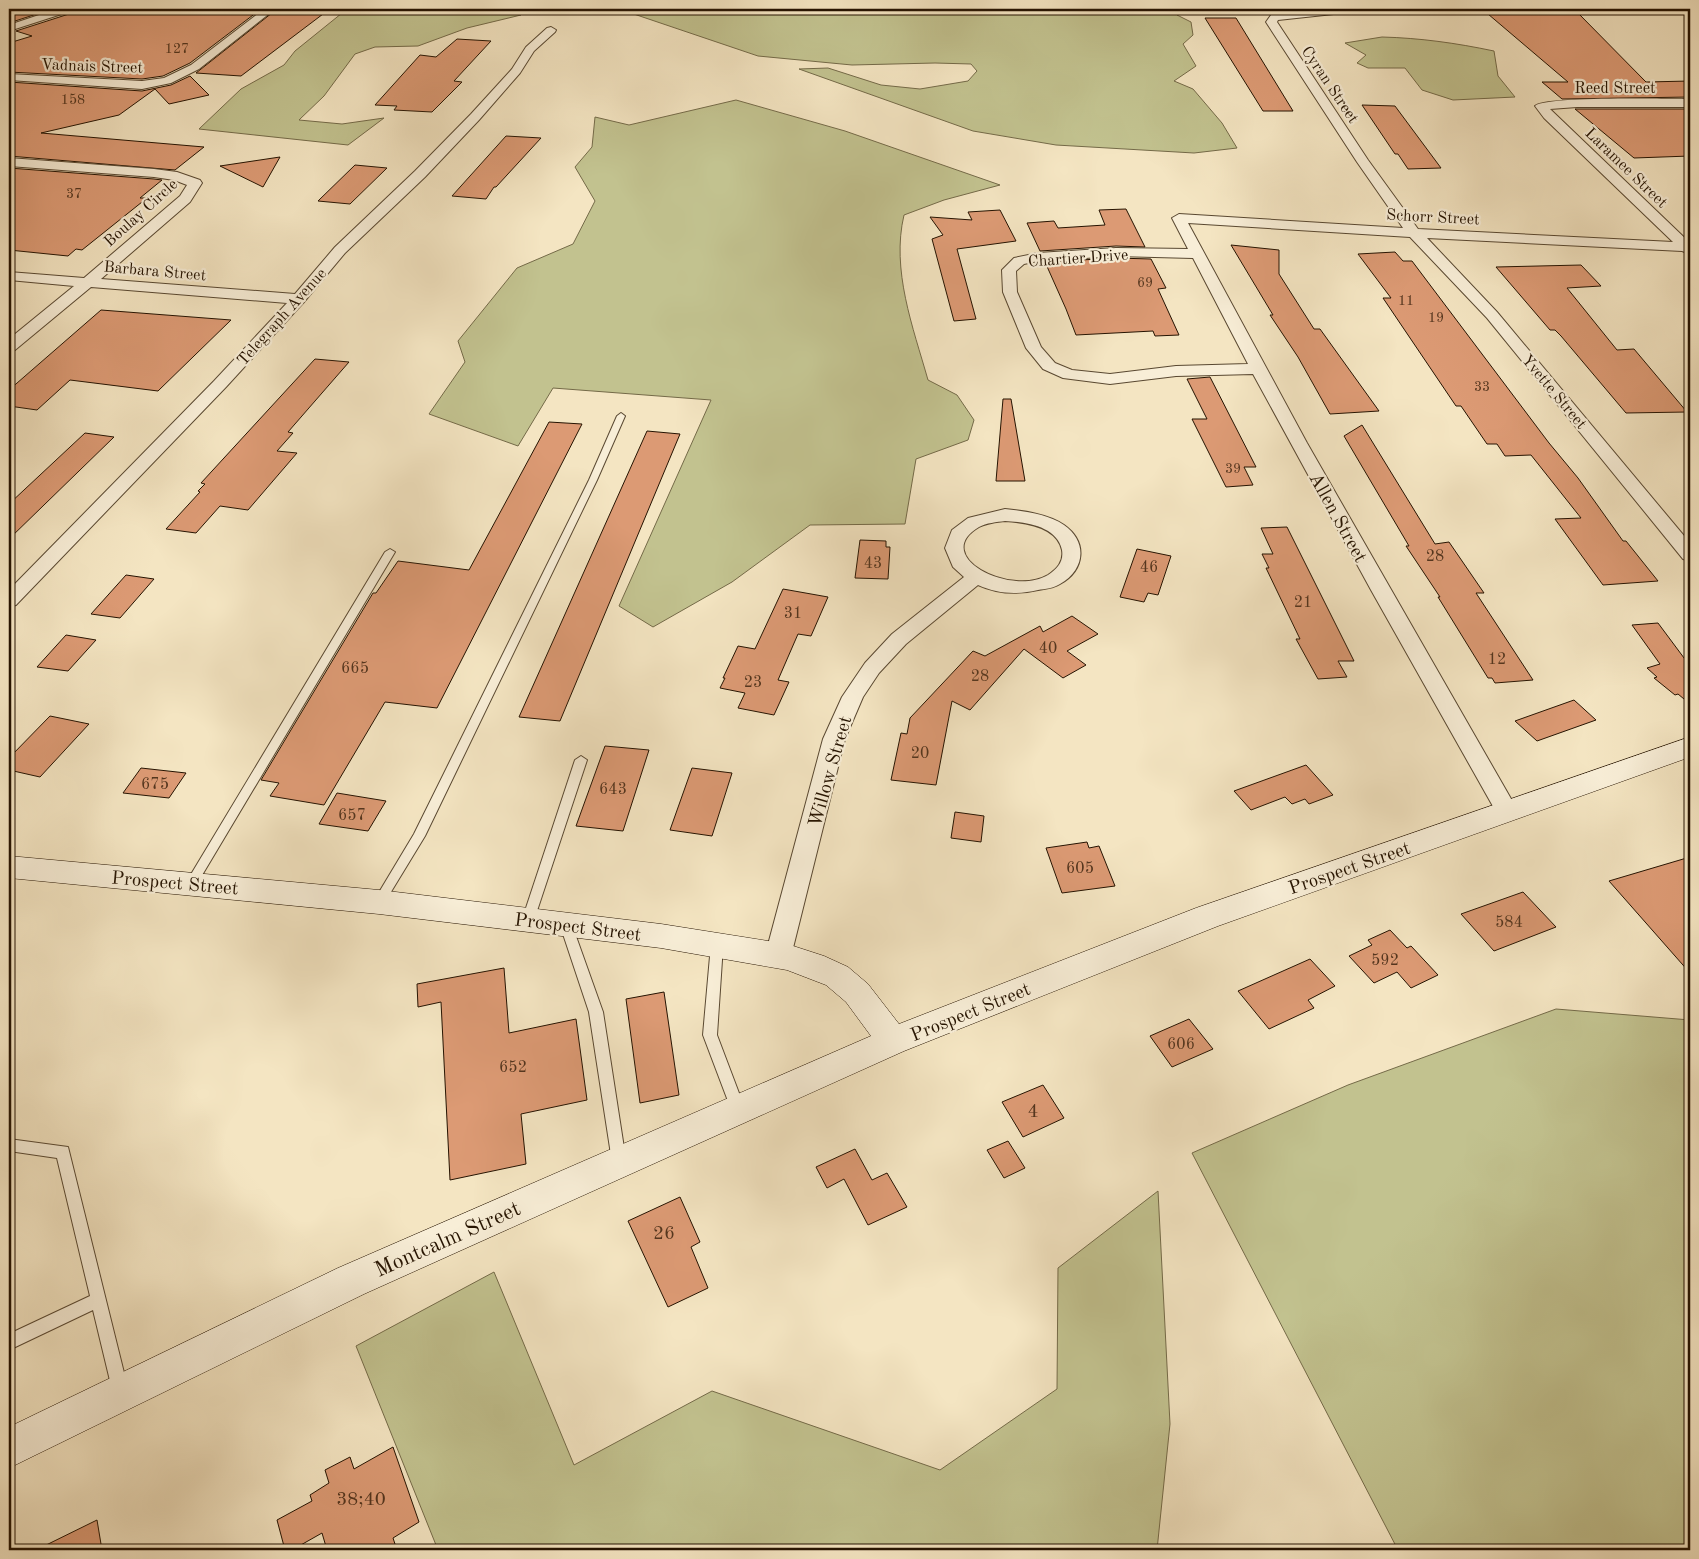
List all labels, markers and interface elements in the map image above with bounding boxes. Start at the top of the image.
house number: 127 [165,42,189,56]
street label: Cyran Street [1298,44,1361,127]
street label: Vadnais Street [41,57,144,77]
street label: Reed Street [1574,81,1656,97]
house number: 158 [61,93,85,107]
street label: Laramee Street [1581,125,1670,212]
street label: Boulay Circle [102,177,181,250]
house number: 37 [66,187,82,201]
street label: Schorr Street [1386,208,1480,228]
street label: Chartier Drive [1027,248,1129,270]
street label: Barbara Street [103,260,207,284]
street label: Telegraph Avenue [235,266,330,369]
house number: 69 [1137,276,1153,290]
house number: 11 [1398,294,1414,308]
house number: 19 [1428,311,1444,325]
street label: Yvette Street [1518,352,1589,433]
house number: 33 [1474,380,1490,394]
house number: 39 [1225,462,1241,476]
street label: Allen Street [1304,470,1369,566]
house number: 28 [1426,549,1444,565]
house number: 43 [864,556,882,572]
house number: 46 [1140,560,1158,576]
house number: 21 [1294,595,1312,611]
house number: 31 [784,606,802,622]
house number: 40 [1039,641,1057,657]
house number: 12 [1488,652,1506,668]
house number: 665 [341,661,369,677]
house number: 28 [971,669,989,685]
house number: 23 [744,675,762,691]
street label: Willow Street [807,714,856,829]
house number: 20 [911,746,929,762]
house number: 675 [141,777,169,793]
house number: 643 [599,782,627,798]
house number: 657 [338,808,366,824]
street label: Prospect Street [1286,840,1413,899]
house number: 605 [1066,861,1094,877]
street label: Prospect Street [110,869,239,900]
street label: Prospect Street [513,911,642,946]
house number: 584 [1495,915,1523,931]
house number: 592 [1371,953,1399,969]
street label: Prospect Street [908,981,1034,1046]
house number: 606 [1167,1037,1195,1053]
house number: 652 [499,1060,527,1076]
house number: 4 [1027,1103,1039,1122]
street label: Montcalm Street [372,1198,524,1282]
house number: 26 [653,1225,675,1244]
house number: 38;40 [336,1491,386,1510]

